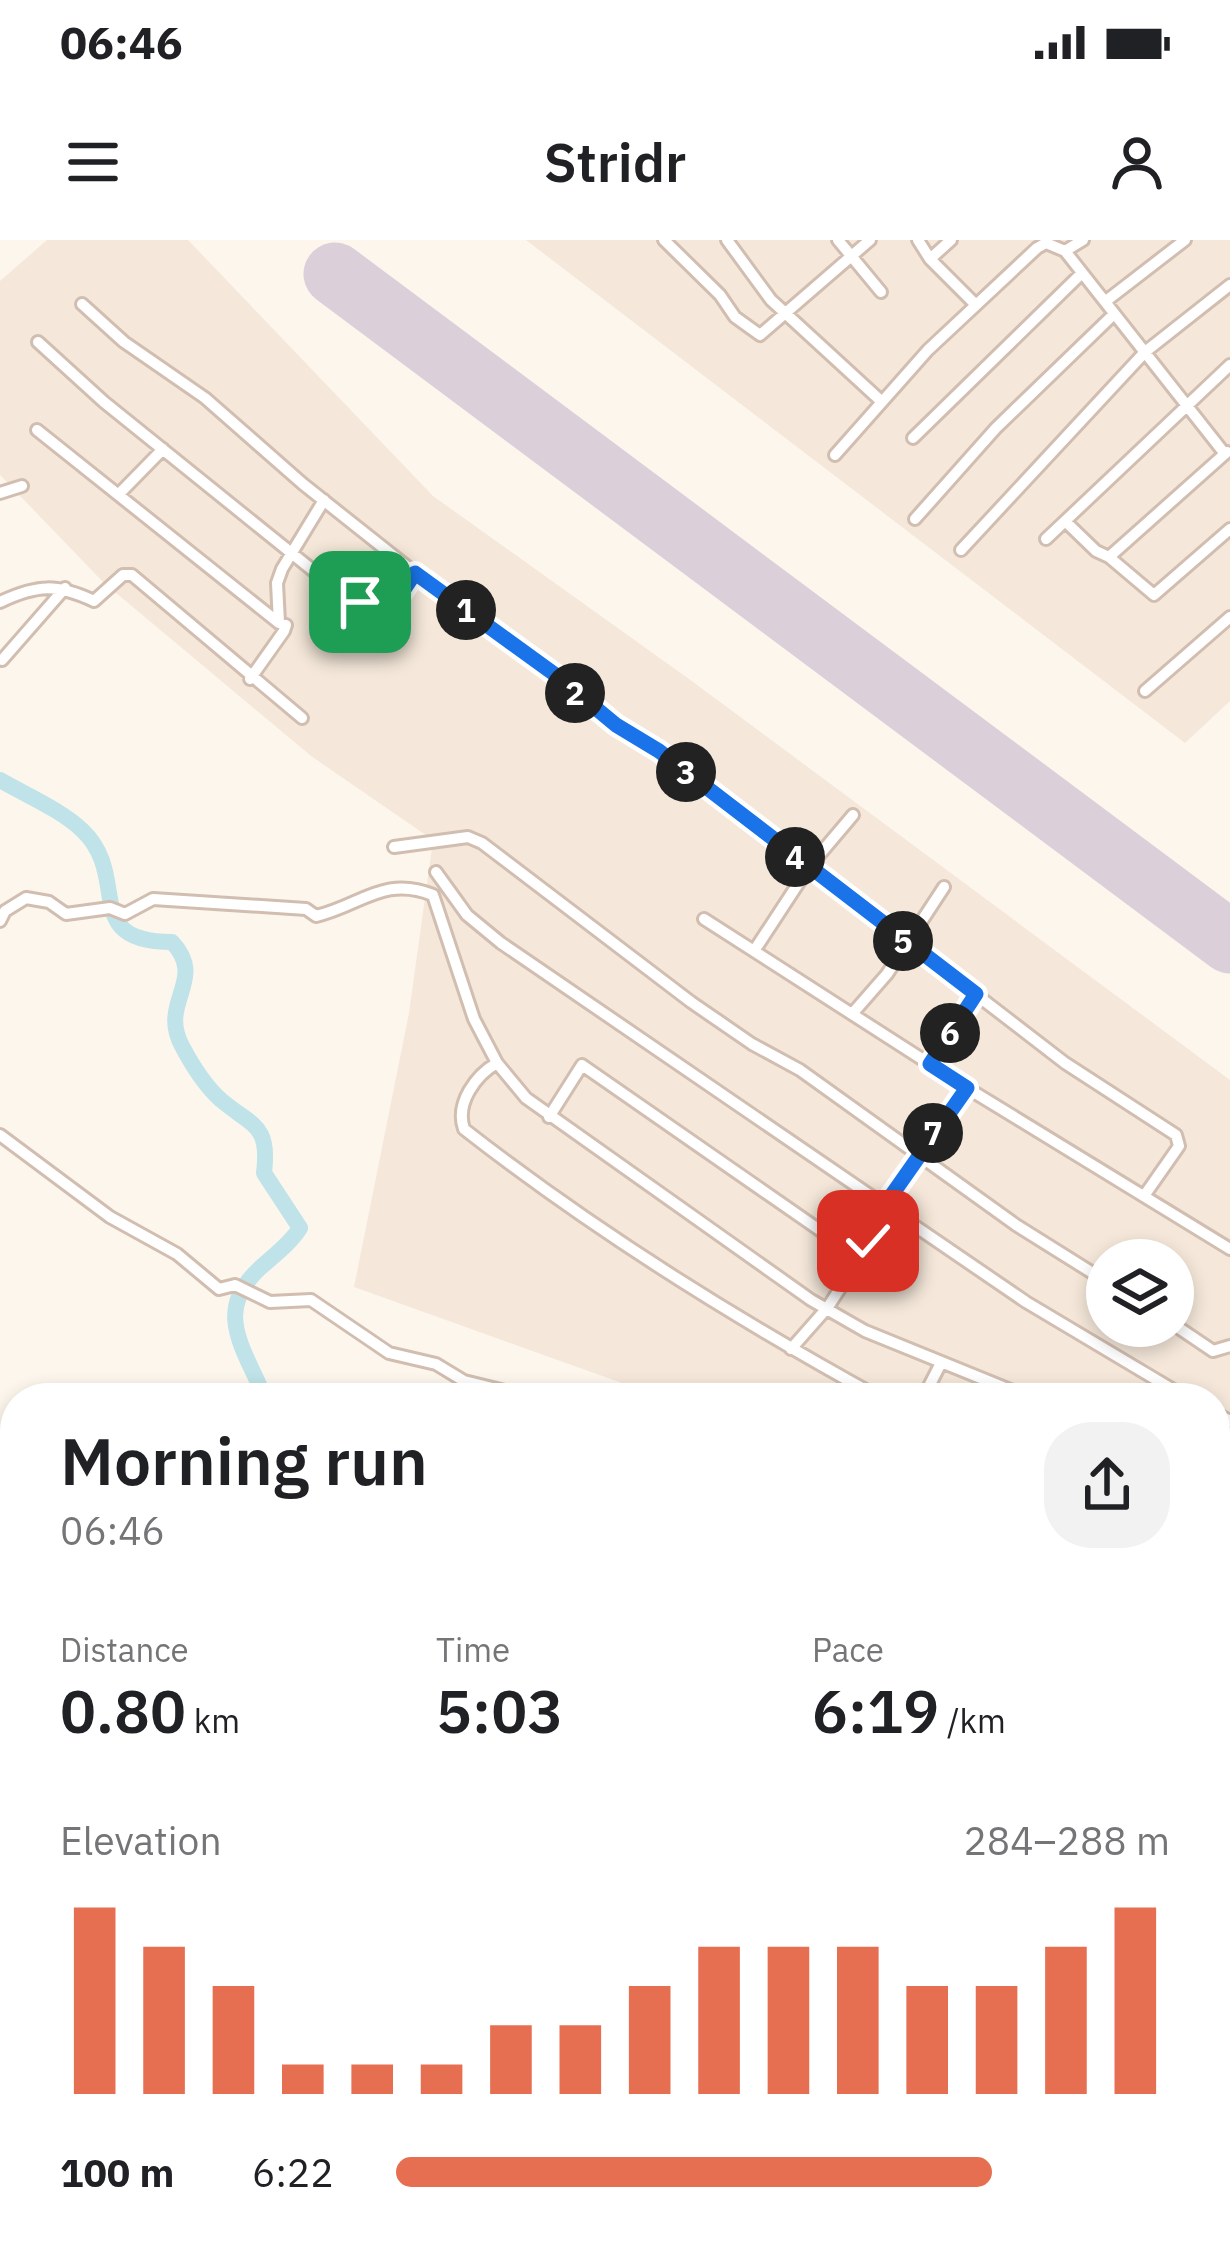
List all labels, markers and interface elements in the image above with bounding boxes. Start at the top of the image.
text: 06:46 [60,13,183,71]
text: Stridr [544,127,686,197]
icon: menu [60,129,126,195]
icon: person [1104,129,1170,195]
pin [309,551,411,653]
icon: arrive [327,569,393,635]
pin: 1 [436,580,496,640]
text: 1 [456,588,476,631]
pin: 2 [545,663,605,723]
text: 2 [565,671,585,714]
pin: 3 [656,742,716,802]
text: 3 [676,750,696,793]
pin: 4 [765,827,825,887]
text: 4 [785,835,805,878]
pin: 5 [873,911,933,971]
text: 5 [893,919,913,962]
pin: 6 [920,1003,980,1063]
text: 6 [940,1011,960,1054]
pin: 7 [903,1103,963,1163]
text: 7 [923,1111,943,1154]
pin [817,1190,919,1292]
icon: check [835,1208,901,1274]
map controls [1086,1239,1194,1347]
button: layers [1086,1239,1194,1347]
text: Morning run [60,1417,428,1503]
button: share [1044,1422,1170,1548]
text: 06:46 [60,1505,165,1556]
text: Distance [60,1628,189,1671]
text: Time [436,1628,510,1671]
text: Pace [812,1628,884,1671]
text: 0.80 [60,1671,186,1750]
text: 5:03 [436,1671,563,1750]
text: 6:19 [812,1671,939,1750]
text: km [186,1699,240,1742]
text: /km [939,1699,1006,1742]
text: Elevation [60,1815,222,1866]
text: 284–288 m [963,1815,1170,1866]
text: 100 m [60,2147,174,2198]
text: 6:22 [252,2147,334,2198]

